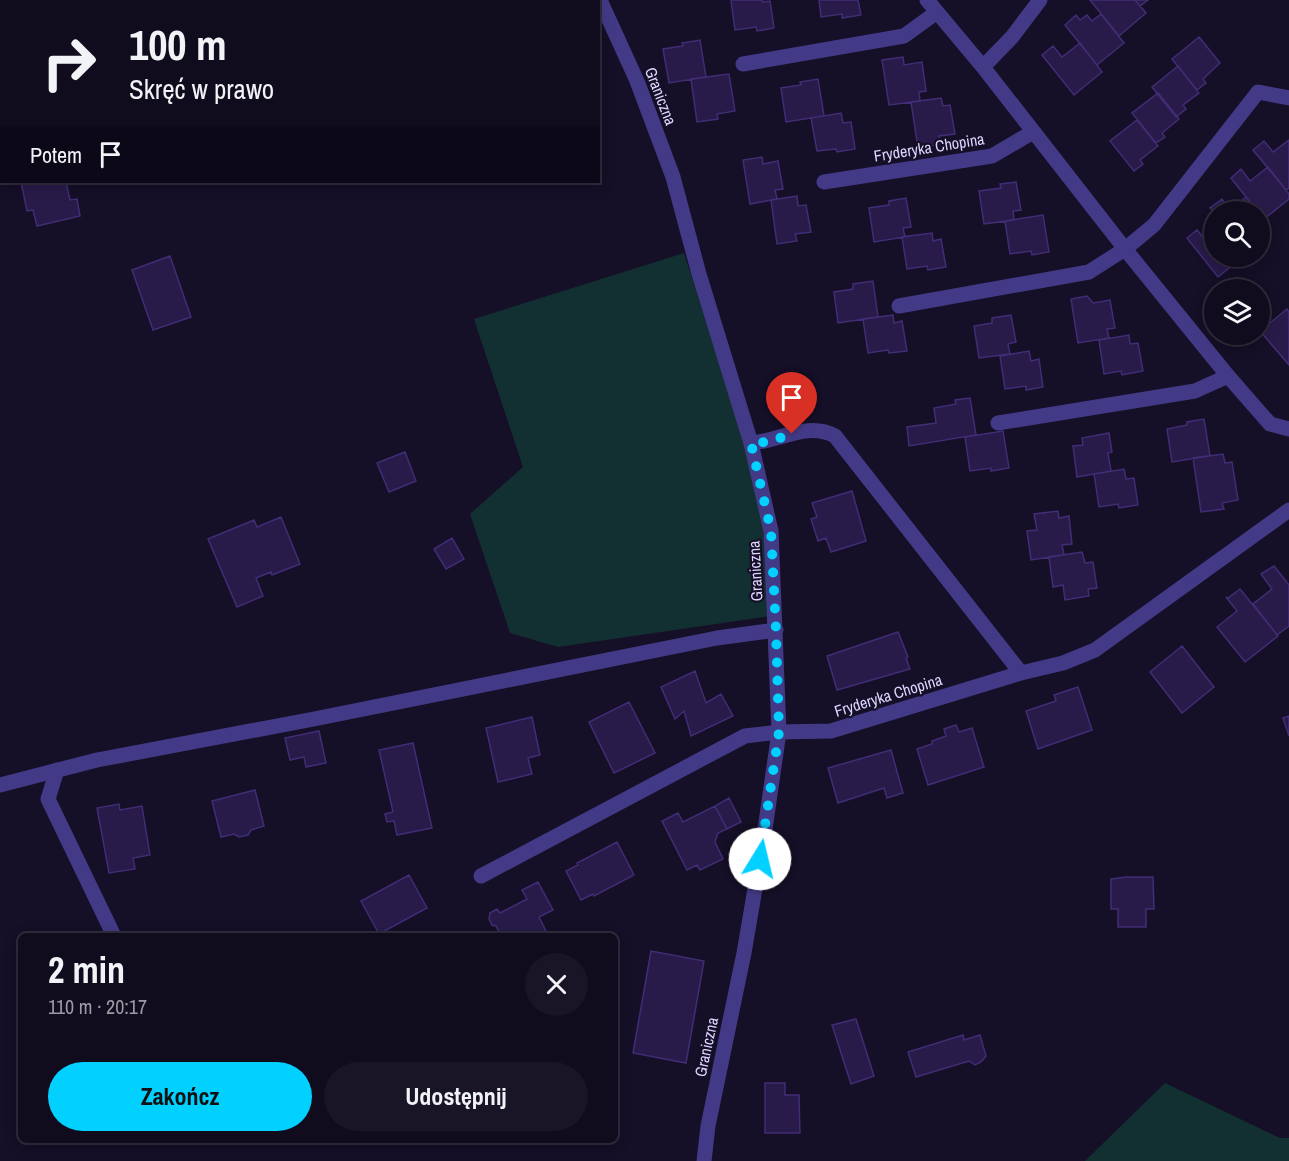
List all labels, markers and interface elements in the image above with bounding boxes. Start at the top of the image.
text: 100 m [129,17,227,73]
icon: right [30,24,108,102]
street label: Graniczna [640,64,682,129]
text: Skręć w prawo [129,71,274,107]
street label: Fryderyka Chopina [872,127,987,167]
icon: arrive [94,138,127,171]
text: Potem [30,140,82,170]
map controls [1204,201,1270,345]
button: search [1204,201,1270,267]
button: layers [1204,279,1270,345]
pin [766,372,817,434]
icon: arrive [775,381,808,414]
street label: Graniczna [742,540,768,602]
street label: Fryderyka Chopina [831,668,945,722]
position arrow [728,827,792,891]
text: 2 min [48,946,125,994]
button: close [525,953,588,1016]
text: 110 m · 20:17 [48,993,147,1020]
street label: Graniczna [689,1014,723,1079]
button: Zakończ [48,1062,312,1131]
button: Udostępnij [324,1062,588,1131]

